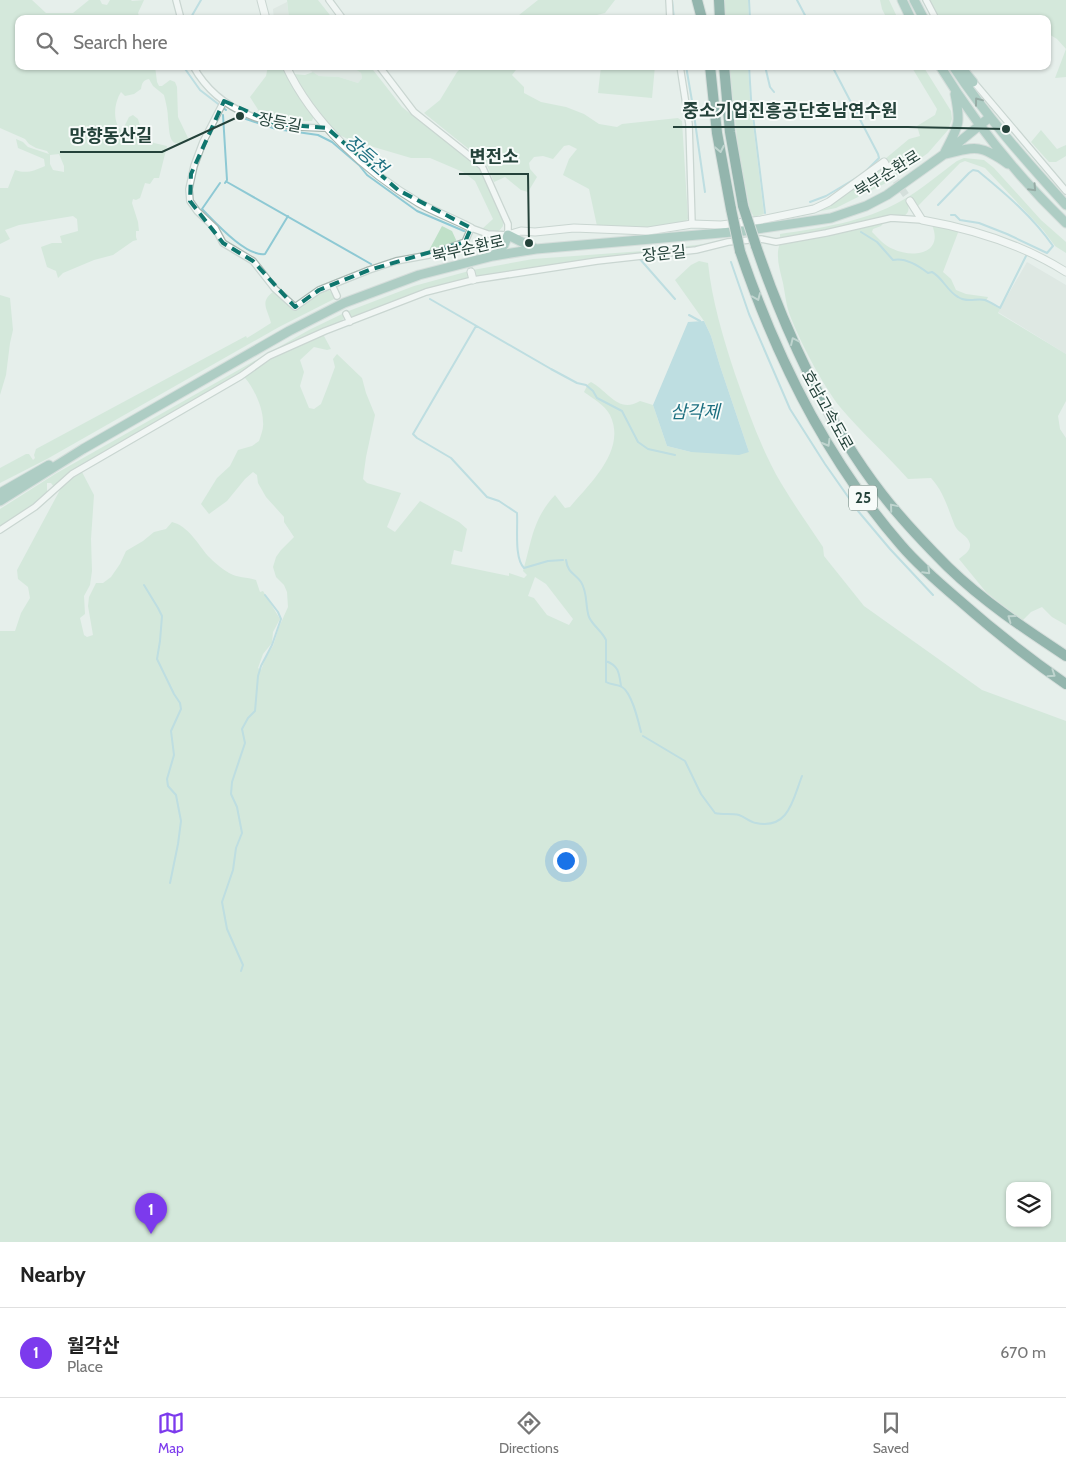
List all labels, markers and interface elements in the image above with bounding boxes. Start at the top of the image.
search box [15,15,1051,70]
icon: search [33,29,61,57]
text: Search here [73,31,167,54]
callout: 중소기업진흥공단호남연수원 [673,94,908,127]
one-way arrow [975,97,984,107]
text: 중소기업진흥공단호남연수원 [682,100,898,122]
street label: 장등길 [256,109,303,136]
callout: 망향동산길 [60,119,162,152]
text: 망향동산길 [70,125,152,147]
water label: 장등천 [340,130,394,181]
callout: 변전소 [459,141,528,174]
one-way arrow [714,145,725,154]
text: 변전소 [469,146,519,168]
street label: 북부순환로 [851,146,924,201]
one-way arrow [1027,183,1036,192]
street label: 북부순환로 [430,231,506,266]
street label: 장운길 [641,242,687,265]
one-way arrow [751,292,762,301]
one-way arrow [790,337,800,346]
street label: 호남고속도로 [798,367,857,454]
water label: 삼각제 [670,401,722,423]
one-way arrow [821,438,831,447]
road number: 25 [849,486,877,510]
one-way arrow [890,504,899,513]
one-way arrow [921,565,930,574]
one-way arrow [1008,615,1017,624]
one-way arrow [1046,668,1056,677]
your location [553,848,579,874]
map controls [1006,1182,1051,1227]
button: layers [1006,1182,1051,1227]
pin: 1 [135,1193,167,1234]
text: Nearby [20,1262,86,1287]
text: 월각산 [67,1334,119,1357]
text: 1 [33,1343,39,1362]
text: 670 m [1000,1343,1046,1362]
text: Place [67,1357,103,1376]
tab: Map [157,1409,185,1457]
tab: Directions [499,1409,559,1457]
tab: Saved [873,1409,909,1457]

